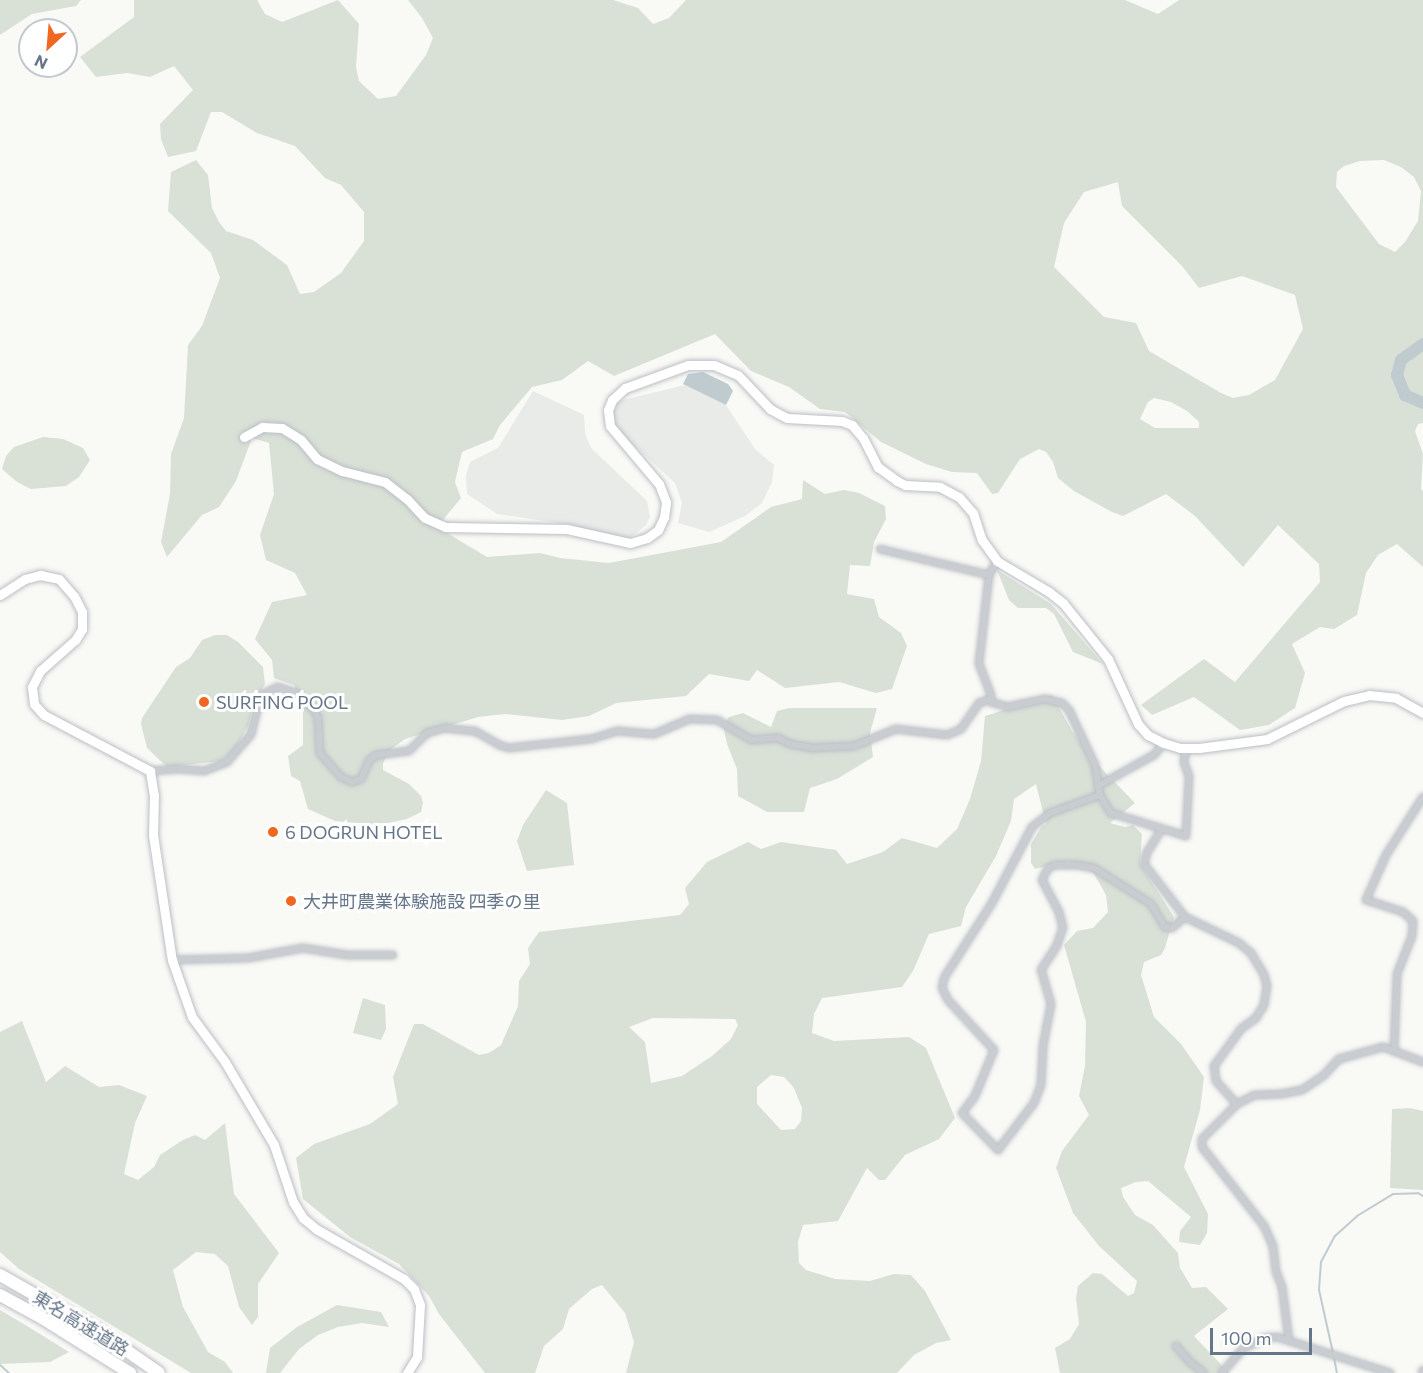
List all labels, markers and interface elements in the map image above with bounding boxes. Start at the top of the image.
north arrow [18,18,78,78]
text: N [31,52,50,74]
place label: SURFING POOL [216,691,348,713]
marker: SURFING POOL [197,695,211,709]
place label: 6 DOGRUN HOTEL [285,821,443,843]
marker: 6 DOGRUN HOTEL [266,825,280,839]
place label: 大井町農業体験施設 四季の里 [303,890,540,912]
marker: 大井町農業体験施設 四季の里 [284,894,298,908]
street label: 東名高速道路 [29,1286,133,1360]
scale bar [1213,1316,1315,1354]
text: 100 m [1221,1327,1271,1349]

